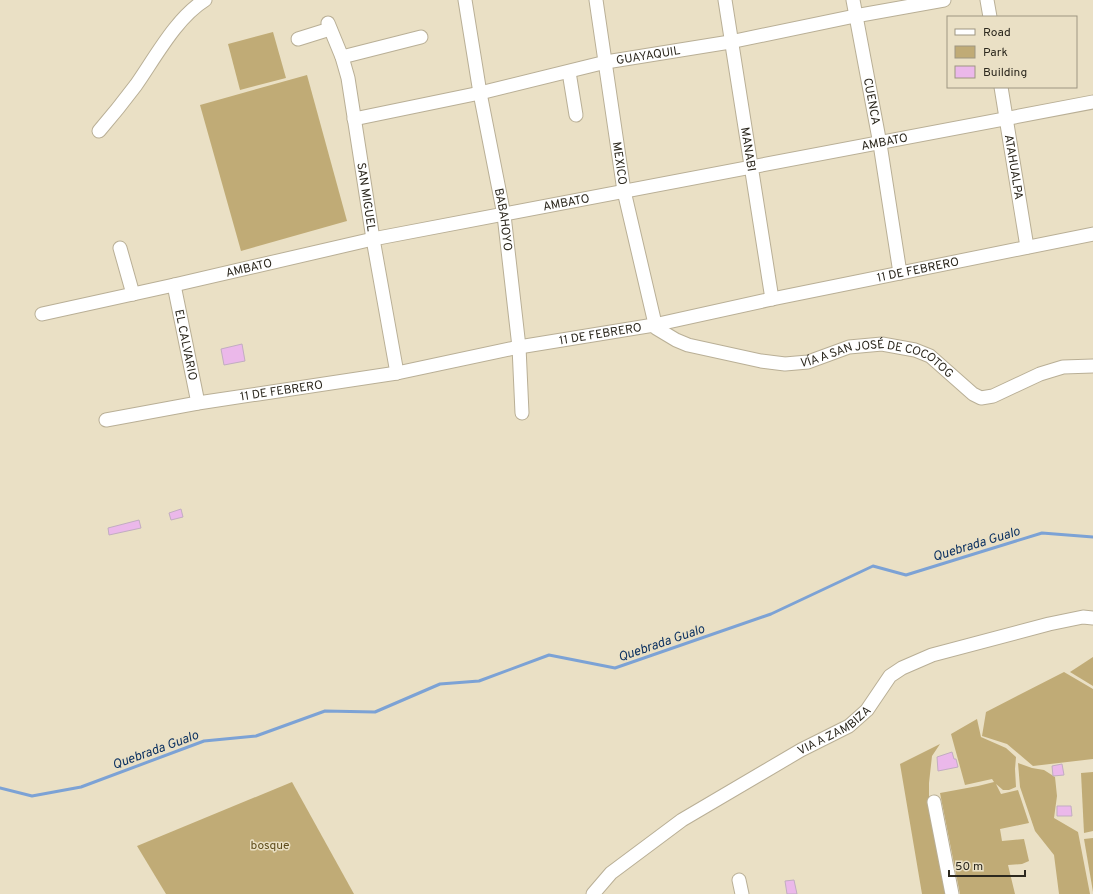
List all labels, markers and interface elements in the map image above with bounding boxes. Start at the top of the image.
legend [947,16,1077,88]
text: Road [983,25,1011,41]
street label: GUAYAQUIL [615,43,682,69]
text: Park [983,45,1008,61]
text: Building [983,65,1027,81]
street label: CUENCA [859,77,883,126]
street label: MANABI [736,126,759,173]
street label: AMBATO [860,130,909,155]
street label: ATAHUALPA [1000,133,1026,201]
street label: MEXICO [608,141,630,186]
street label: SAN MIGUEL [352,162,379,233]
street label: BABAHOYO [490,187,515,252]
street label: AMBATO [542,191,591,215]
street label: 11 DE FEBRERO [876,254,961,287]
street label: AMBATO [224,256,274,282]
street label: EL CALVARIO [170,308,200,382]
street label: 11 DE FEBRERO [558,320,643,349]
street label: VÍA A SAN JOSÉ DE COCOTOG [800,337,957,382]
street label: 11 DE FEBRERO [239,377,324,406]
water label: Quebrada Gualo [931,524,1022,566]
water label: Quebrada Gualo [616,622,707,666]
street label: VIA A ZAMBIZA [795,703,875,759]
water label: Quebrada Gualo [110,728,201,774]
park label: bosque [251,838,289,854]
scale bar [949,852,1025,878]
text: 50 m [955,859,983,875]

